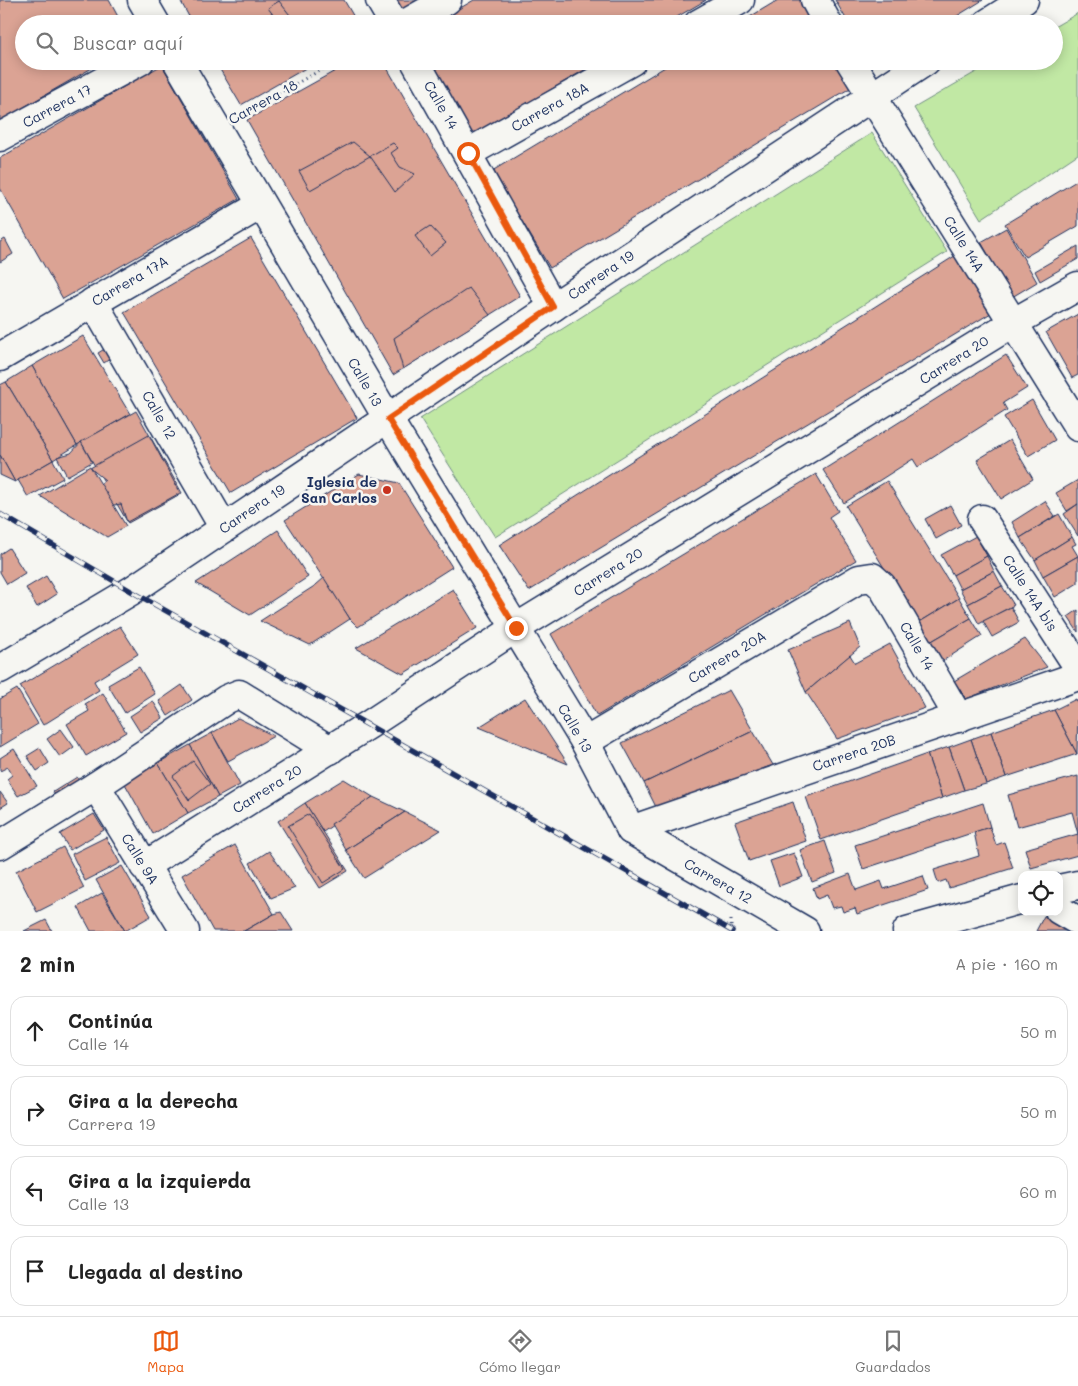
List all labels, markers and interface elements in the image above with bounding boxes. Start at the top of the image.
search box [15,15,1063,70]
icon: search [33,29,61,57]
text: Buscar aquí [73,30,183,55]
street label: Carrera 18 [225,75,301,128]
street label: Calle 14 [420,77,463,133]
street label: Carrera 18A [508,77,592,136]
street label: Carrera 17 [19,79,95,132]
route start [457,142,480,165]
street label: Calle 14A [940,212,989,276]
street label: Carrera 19 [564,245,638,304]
street label: Carrera 17A [88,251,171,310]
street label: Carrera 20 [916,331,992,388]
street label: Calle 13 [344,354,387,410]
street label: Calle 12 [138,387,181,442]
place label: Iglesia de San Carlos [301,472,377,507]
street label: Carrera 19 [215,479,289,538]
marker: Iglesia de San Carlos [381,484,393,496]
street label: Carrera 20 [570,543,646,600]
street label: Calle 14A bis [999,551,1062,635]
route end [505,617,528,640]
street label: Calle 14 [896,618,939,674]
street label: Carrera 20A [684,626,769,687]
street label: Calle 13 [554,700,597,756]
street label: Carrera 20B [810,729,898,776]
street label: Carrera 20 [229,760,305,817]
street label: Calle 9A [117,830,164,888]
street label: Carrera 12 [681,853,756,908]
map controls [1018,871,1063,916]
button: locate [1018,871,1063,916]
text: 2 min [20,950,75,977]
text: A pie · 160 m [955,953,1058,974]
text: Continúa [68,1008,153,1033]
icon: ahead [21,1017,49,1045]
text: 50 m [1020,1021,1057,1042]
text: Calle 14 [68,1033,129,1054]
text: Gira a la derecha [68,1088,238,1113]
icon: right [21,1097,49,1125]
text: 50 m [1020,1101,1057,1122]
text: Carrera 19 [68,1113,155,1134]
text: Gira a la izquierda [68,1168,251,1193]
icon: left [21,1177,49,1205]
text: 60 m [1020,1181,1057,1202]
text: Calle 13 [68,1193,129,1214]
icon: arrive [21,1257,49,1285]
text: Llegada al destino [68,1259,243,1284]
tab: Mapa [147,1327,185,1376]
tab: Cómo llegar [479,1327,561,1376]
tab: Guardados [855,1327,931,1376]

